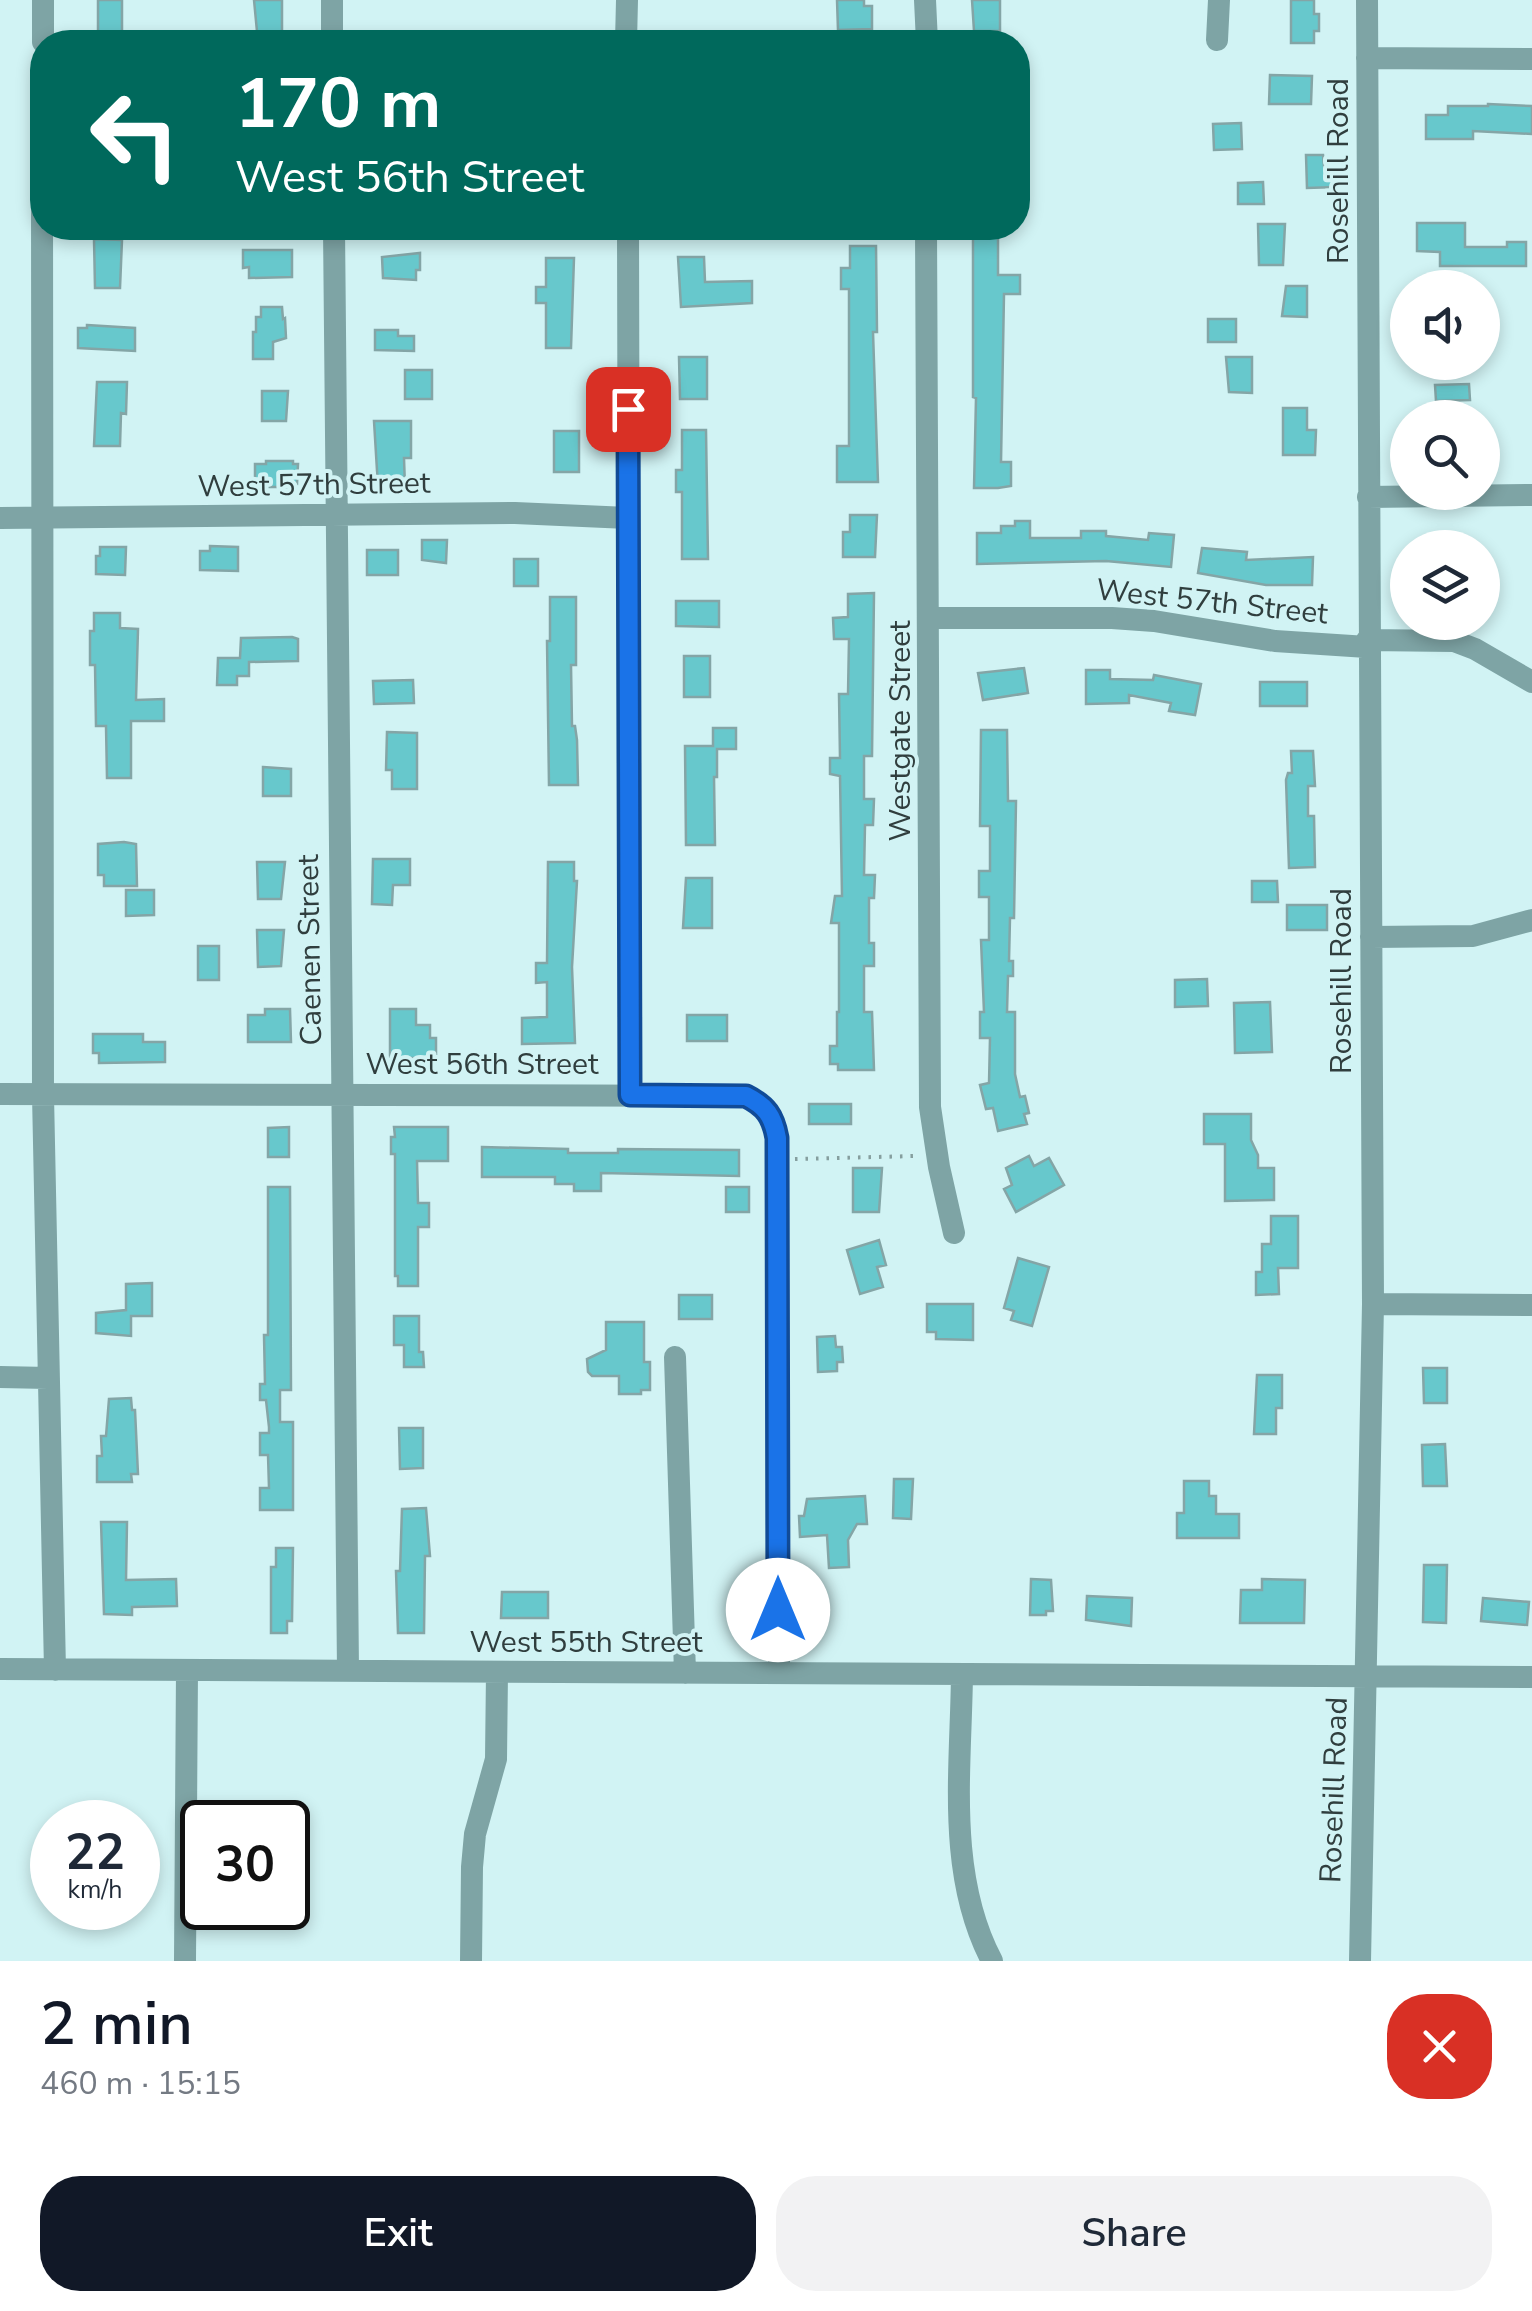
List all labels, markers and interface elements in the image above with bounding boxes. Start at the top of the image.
text: 170 m [235,56,441,152]
icon: left [70,70,200,200]
street label: Rosehill Road [1318,78,1359,264]
text: West 56th Street [235,147,584,208]
map controls [1390,270,1500,640]
button: sound [1390,270,1500,380]
pin [586,367,671,452]
icon: arrive [601,382,656,437]
button: search [1390,400,1500,510]
street label: West 57th Street [197,462,431,508]
button: layers [1390,530,1500,640]
street label: West 57th Street [1094,569,1330,635]
street label: Westgate Street [880,620,921,842]
street label: Caenen Street [288,854,332,1046]
street label: Rosehill Road [1321,888,1362,1074]
street label: West 56th Street [366,1044,599,1085]
position arrow [726,1558,830,1662]
street label: West 55th Street [470,1622,703,1663]
street label: Rosehill Road [1310,1696,1358,1884]
speed limit sign: 30 [180,1800,310,1930]
text: 22 [65,1818,125,1887]
text: km/h [67,1873,123,1907]
text: 2 min [40,1983,193,2065]
button: close [1387,1994,1492,2099]
text: 460 m · 15:15 [40,2062,241,2105]
button: Exit [40,2176,756,2291]
button: Share [776,2176,1492,2291]

